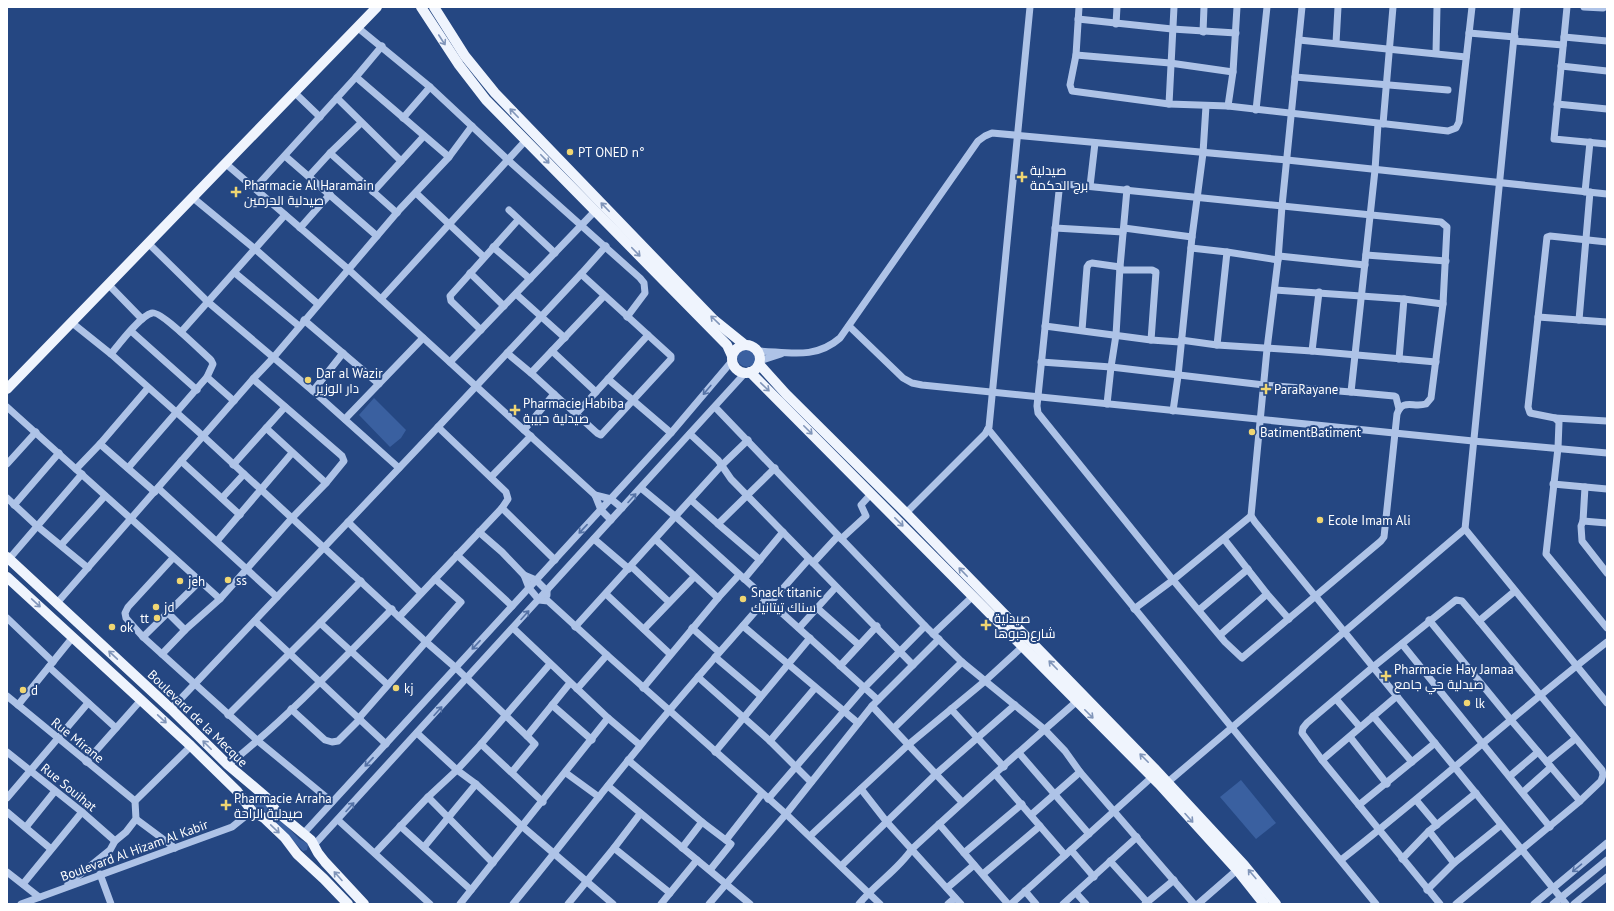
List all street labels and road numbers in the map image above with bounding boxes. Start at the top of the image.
street label: Boulevard de la Mecque [144,666,251,771]
street label: Rue Mirane [48,714,108,767]
street label: Rue Souihat [37,760,101,815]
street label: Boulevard Al Hizam Al Kabir [58,816,211,885]

